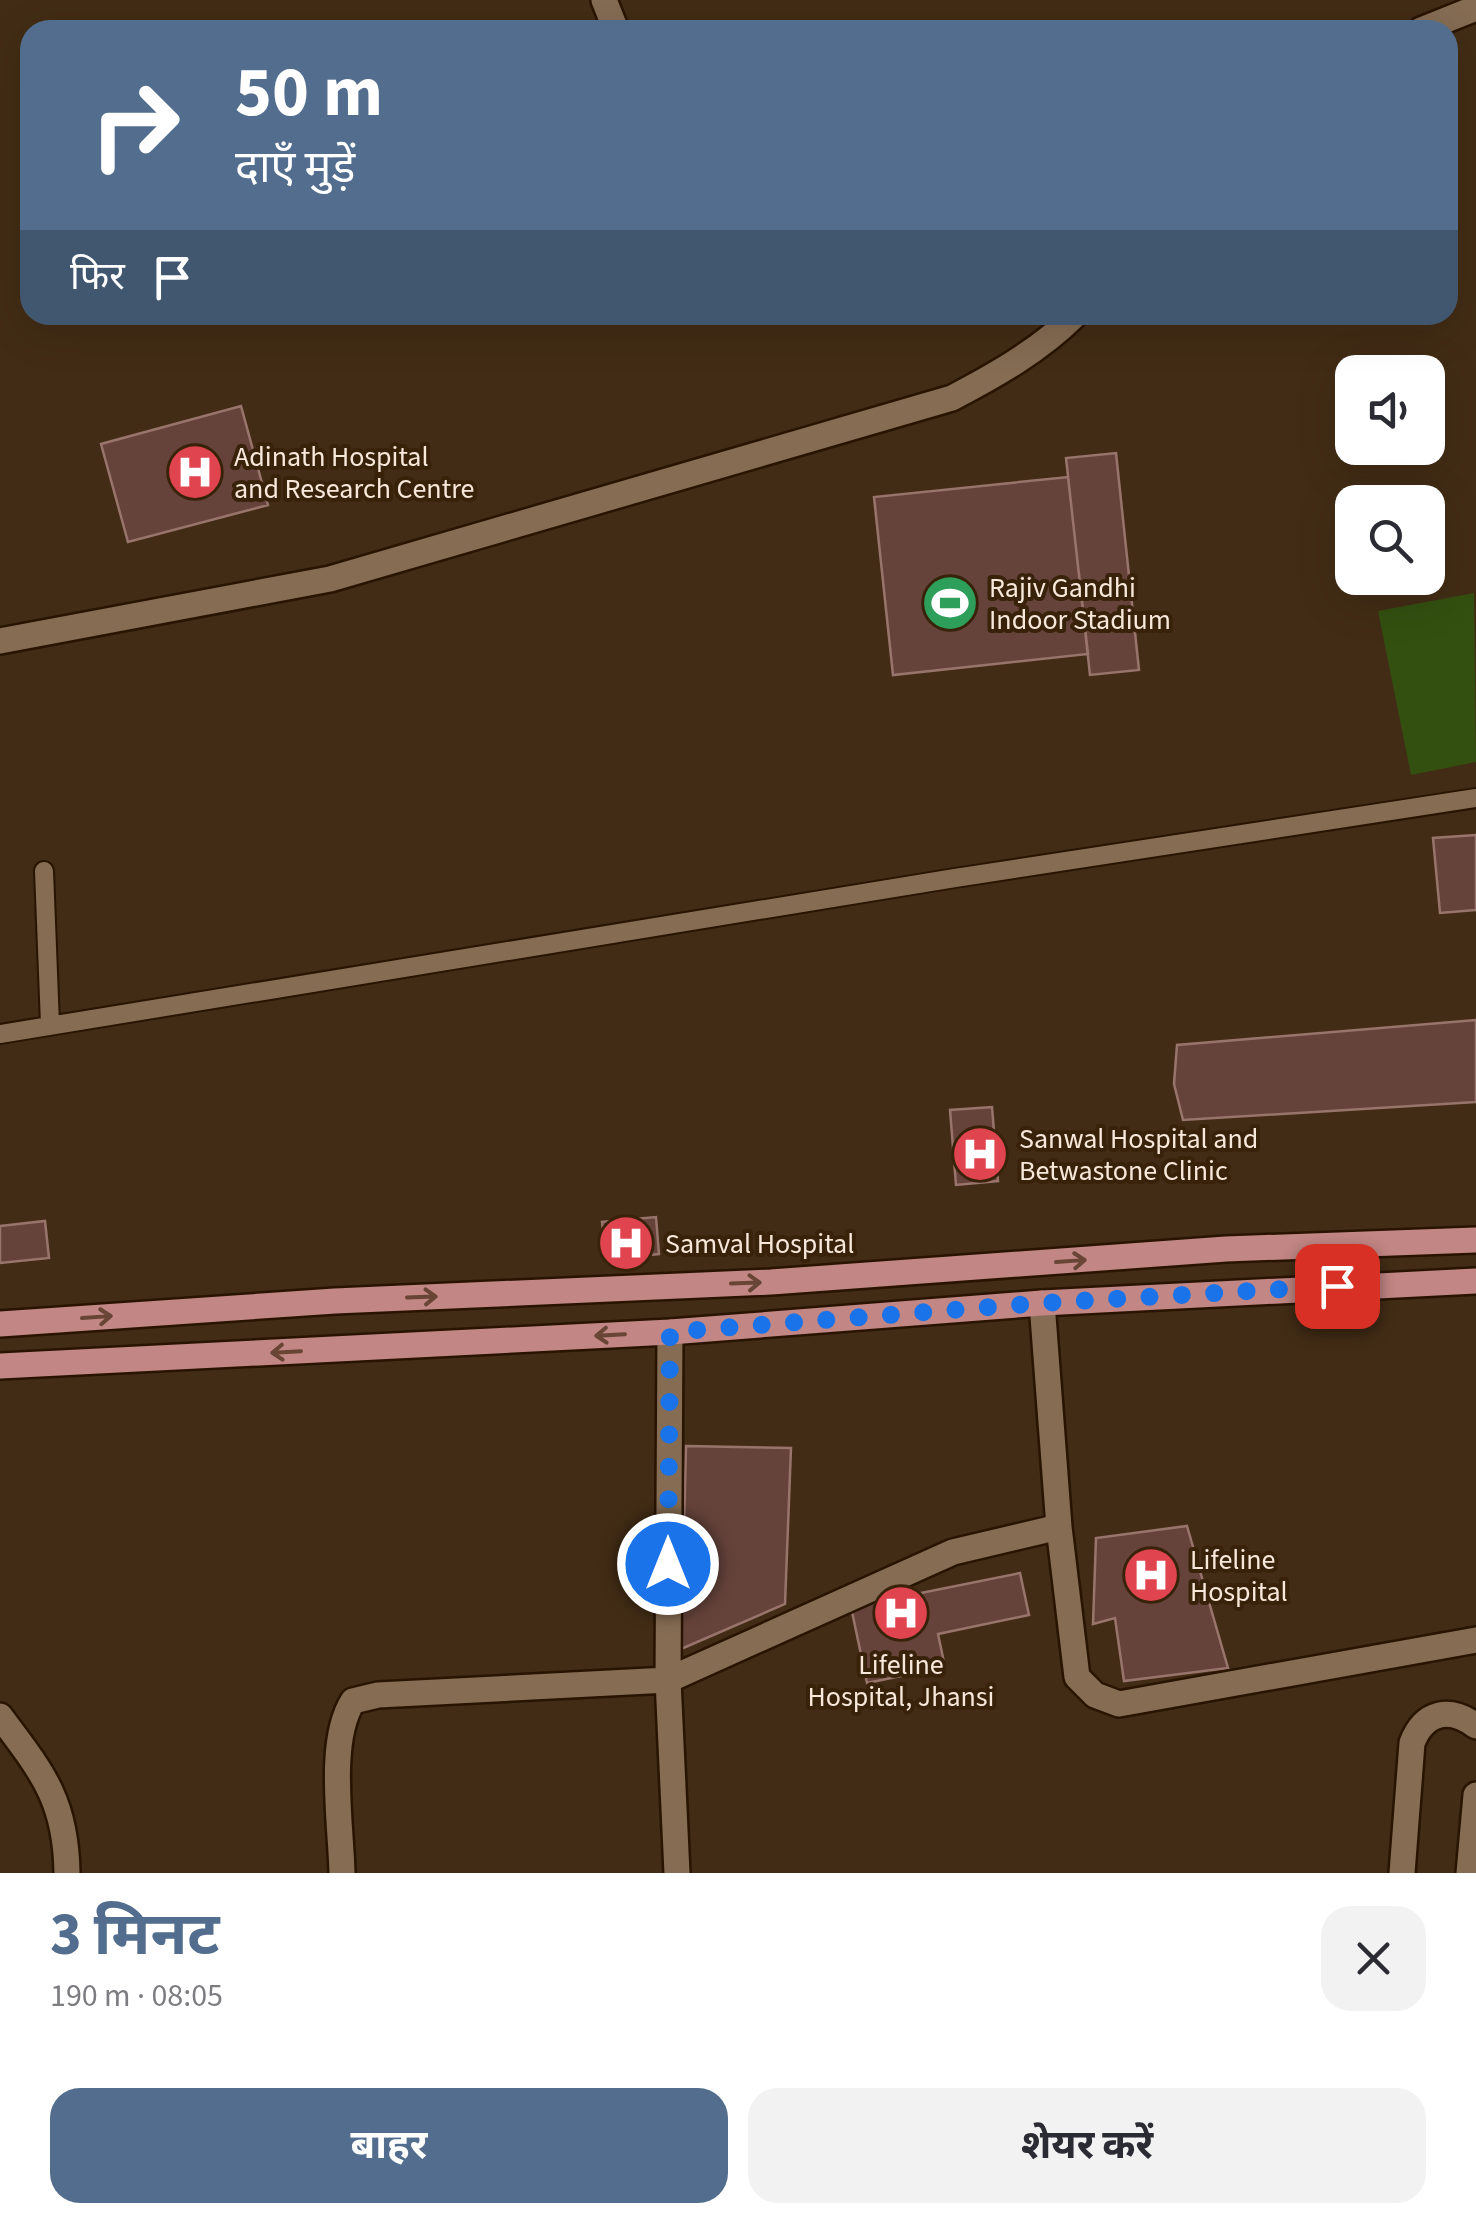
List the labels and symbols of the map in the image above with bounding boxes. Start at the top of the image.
place label: Adinath Hospital and Research Centre [234,437,474,509]
hospital icon: Adinath Hospital and Research Centre [165,442,225,502]
place label: Rajiv Gandhi Indoor Stadium [989,568,1171,640]
sports icon: Rajiv Gandhi Indoor Stadium [920,573,980,633]
place label: Sanwal Hospital and Betwastone Clinic [1019,1119,1258,1191]
hospital icon: Sanwal Hospital and Betwastone Clinic [950,1124,1010,1184]
hospital icon: Samval Hospital [596,1213,656,1273]
place label: Samval Hospital [665,1224,854,1264]
pin [1295,1244,1380,1329]
one-way arrow [1054,1251,1086,1270]
one-way arrow [730,1274,762,1293]
one-way arrow [405,1288,437,1307]
one-way arrow [81,1307,113,1326]
one-way arrow [595,1326,627,1345]
one-way arrow [270,1343,302,1362]
position arrow [616,1512,720,1616]
place label: Lifeline Hospital [1190,1540,1288,1612]
hospital icon: Lifeline Hospital [1121,1545,1181,1605]
hospital icon: Lifeline Hospital, Jhansi [871,1583,931,1643]
place label: Lifeline Hospital, Jhansi [808,1645,994,1717]

